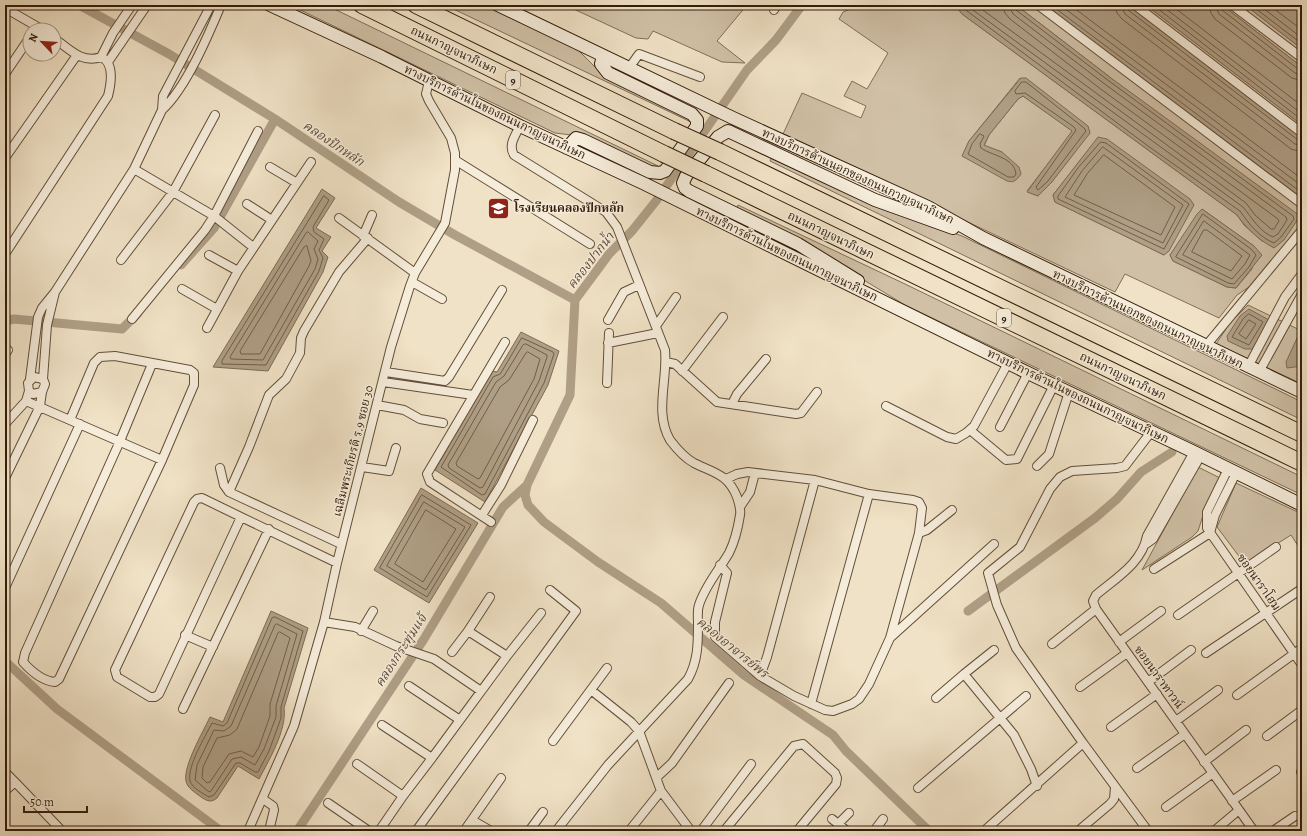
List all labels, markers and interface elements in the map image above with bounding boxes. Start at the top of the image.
north arrow [22,22,62,62]
street label: ถนนกาญจนาภิเษก [408,22,500,78]
text: N [25,31,42,45]
street label: ทางบริการด้านในของถนนกาญจนาภิเษก [401,60,589,163]
road number: 9 [506,71,520,89]
water label: คลองปักหลัก [300,117,368,171]
street label: ทางบริการด้านนอกของถนนกาญจนาภิเษก [759,124,957,228]
school or university icon: โรงเรียนคลองปักหลัก [486,195,512,221]
place label: โรงเรียนคลองปักหลัก [513,199,624,216]
street label: ทางบริการด้านในของถนนกาญจนาภิเษก [693,202,881,305]
street label: ถนนกาญจนาภิเษก [785,207,877,263]
water label: คลองปากน้ำ [562,228,618,292]
street label: ทางบริการด้านนอกของถนนกาญจนาภิเษก [1050,266,1246,372]
road number: 9 [997,309,1011,327]
street label: ทางบริการด้านในของถนนกาญจนาภิเษก [984,344,1172,447]
street label: ถนนกาญจนาภิเษก [1077,348,1169,404]
street label: เฉลิมพระเกียรติ ร.9 ซอย 30 [329,384,377,518]
street label: ซอยนาราโฮม [1234,550,1285,614]
water label: คลองกระทุ่มแจ้ [371,608,432,690]
water label: คลองอาจารย์พร [693,613,773,683]
street label: ซอยนาราทาวน์ [1131,642,1187,712]
scale bar [24,788,87,814]
text: 50 m [30,794,54,810]

